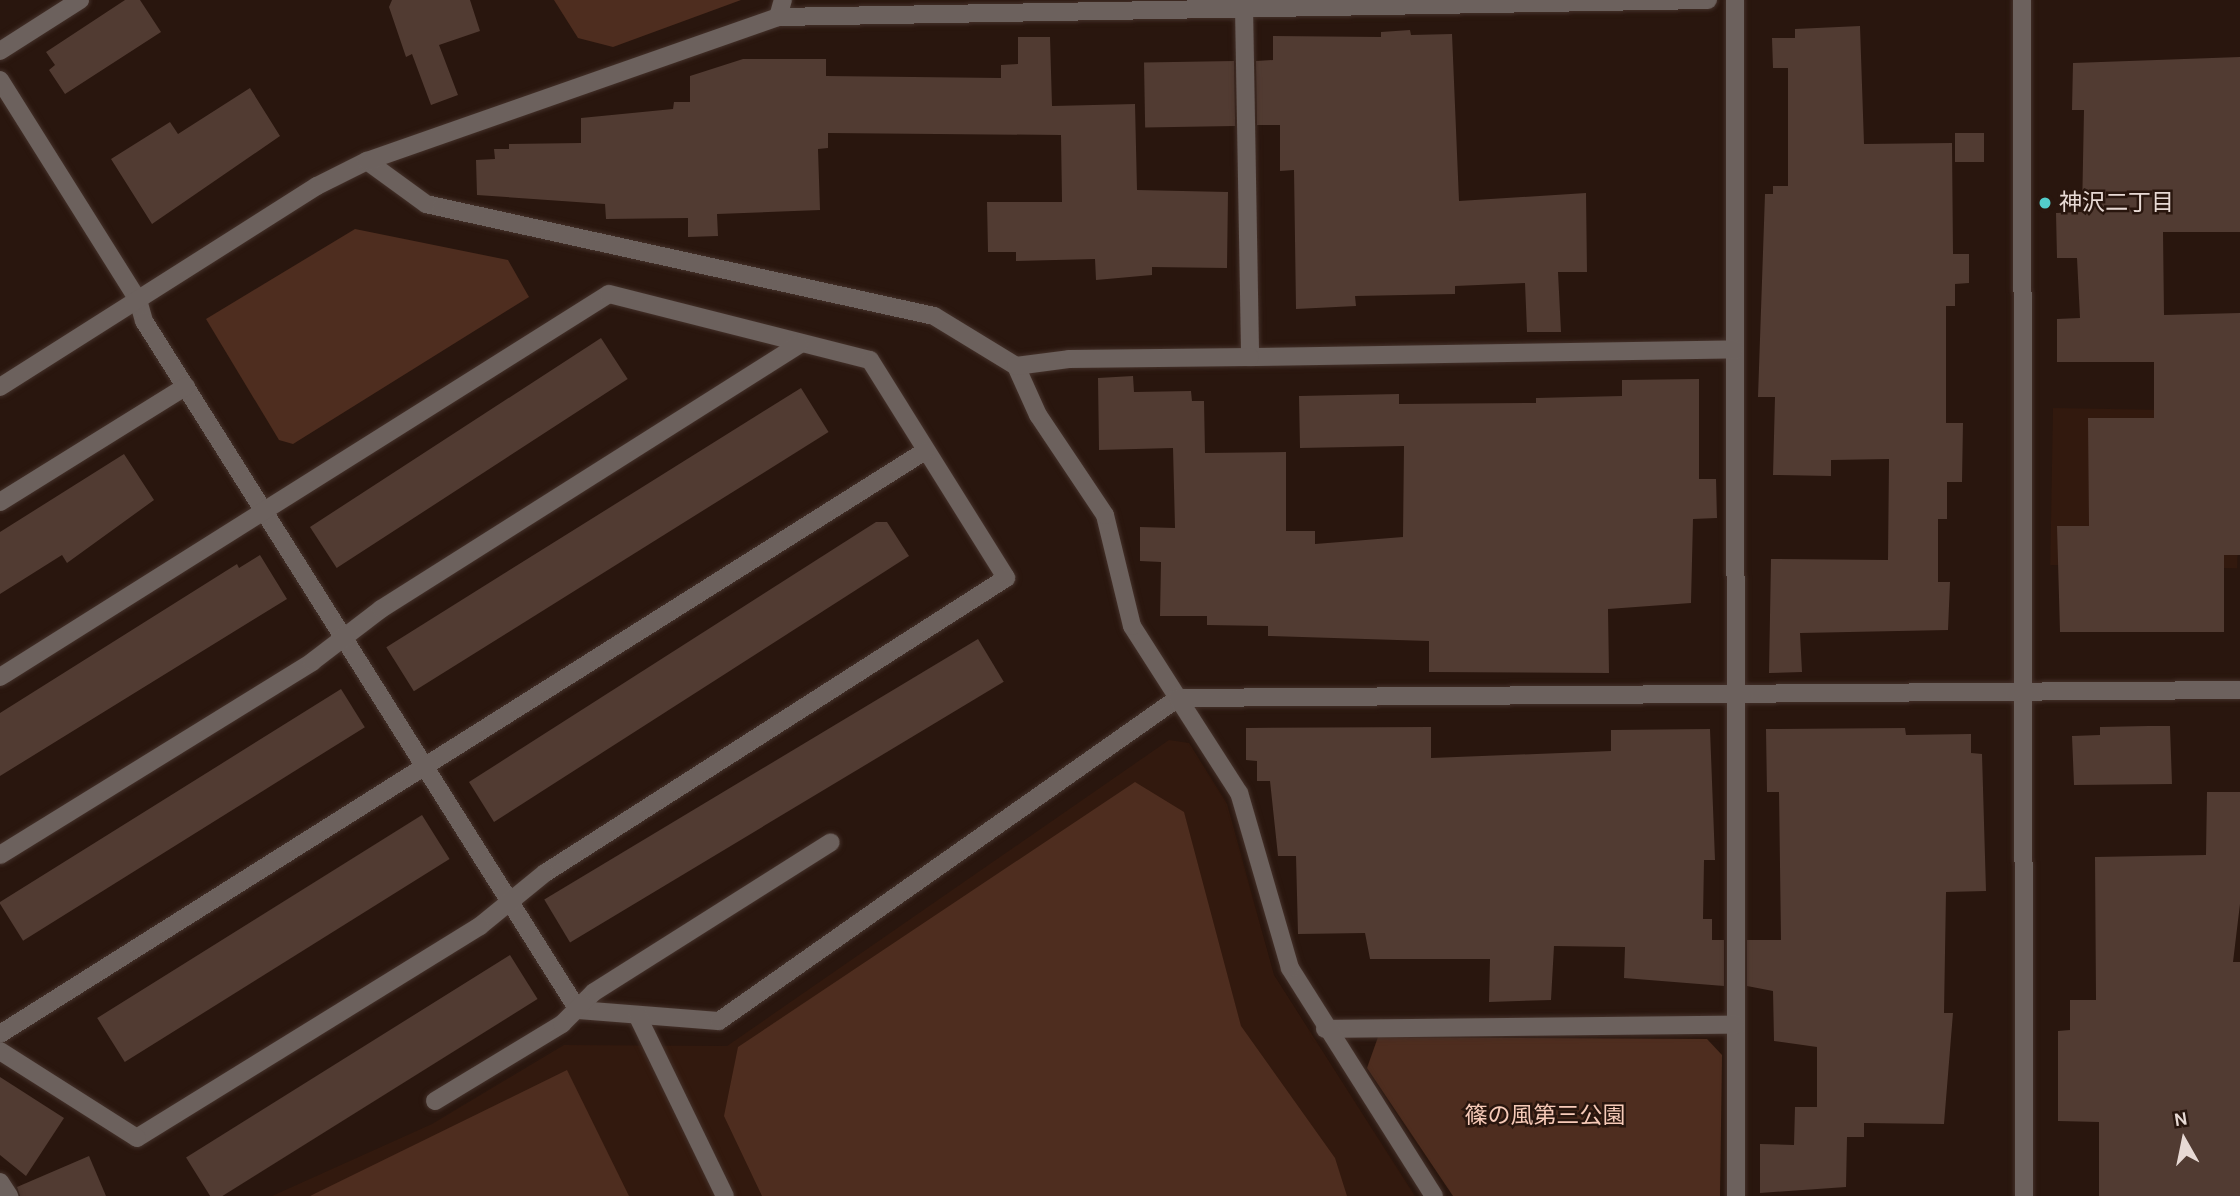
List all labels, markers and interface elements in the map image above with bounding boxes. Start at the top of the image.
place label: 神沢二丁目 [2059,189,2174,217]
marker: 神沢二丁目 [2037,195,2053,211]
park label: 篠の風第三公園 [1465,1102,1625,1130]
north arrow [2149,1105,2219,1175]
text: N [2172,1107,2189,1131]

